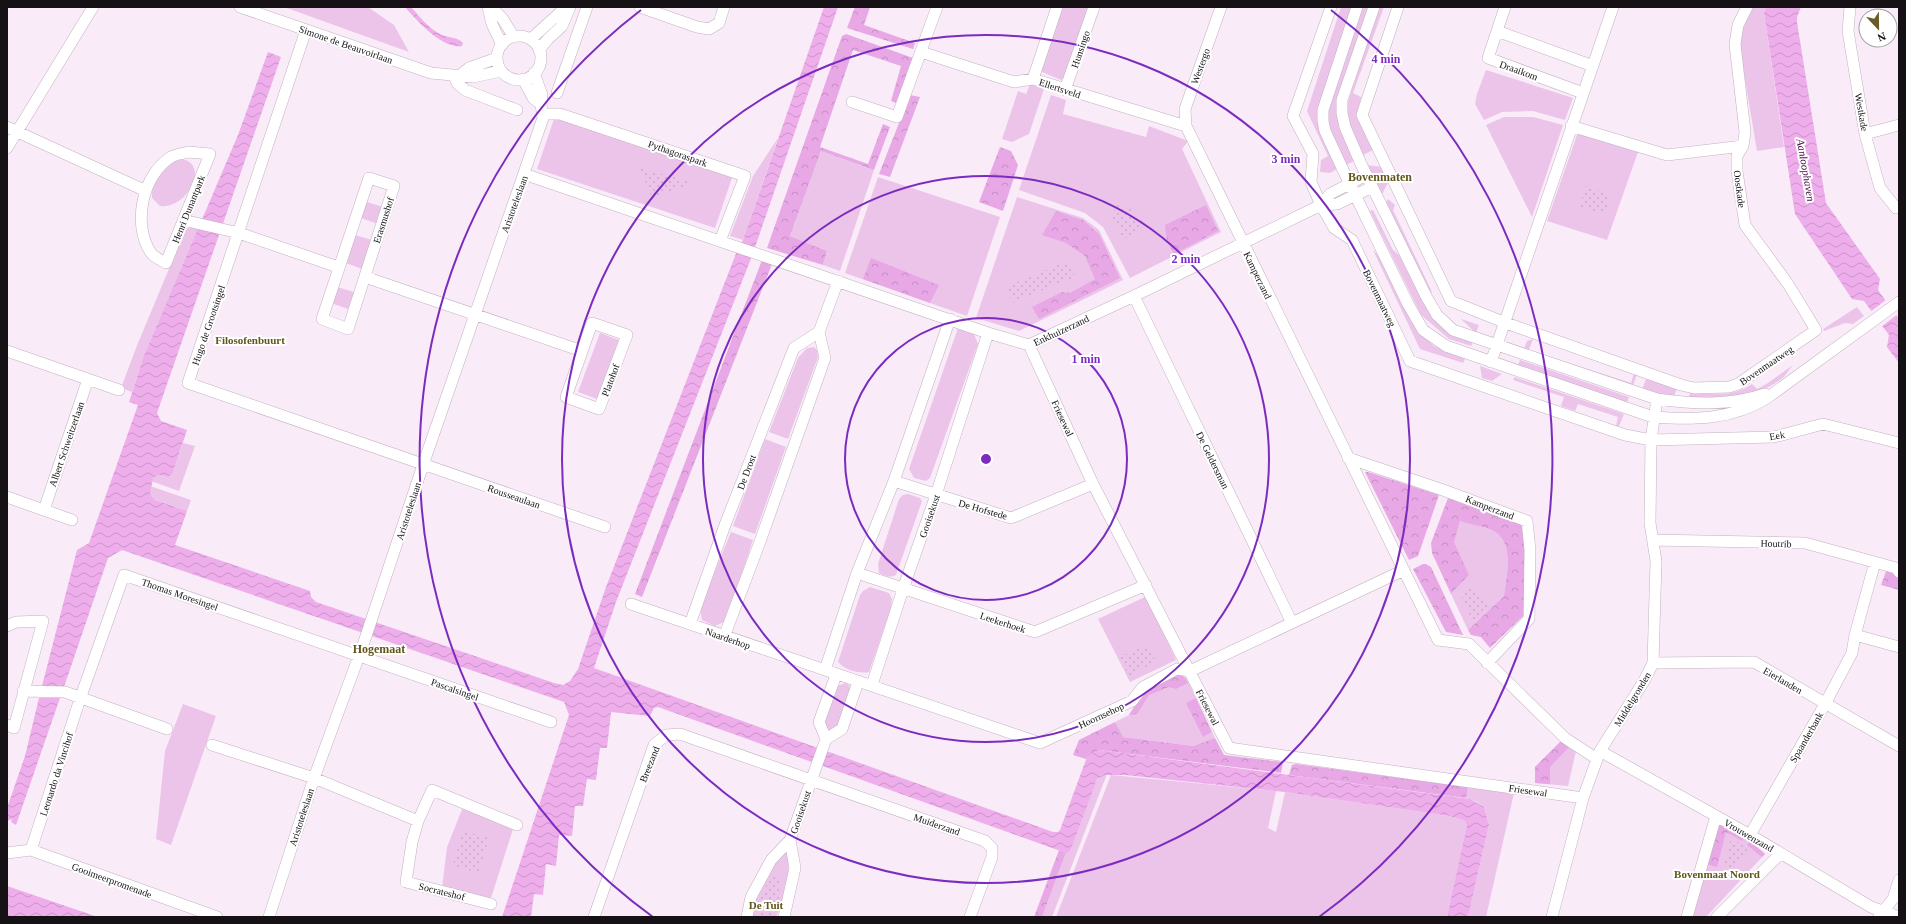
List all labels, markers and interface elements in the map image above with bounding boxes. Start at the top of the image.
north arrow [1858,8,1898,48]
street label: Simone de Beauvoirlaan [298,23,394,66]
street label: Hunsingo [1069,29,1092,69]
text: N [1876,30,1888,44]
street label: Westergo [1189,47,1212,86]
text: 4 min [1371,52,1401,66]
street label: Draaikom [1498,58,1540,83]
street label: Ellertsveld [1038,77,1082,100]
street label: Westkade [1853,92,1870,133]
water label: Aanloophaven [1794,137,1818,203]
street label: Pythagoraspark [647,138,709,169]
text: 3 min [1271,152,1301,166]
district label: Bovenmaten [1348,170,1412,184]
street label: Oostkade [1731,170,1748,209]
street label: Henri Dunantpark [170,174,207,245]
street label: Aristoteleslaan [499,174,530,234]
street label: Erasmushof [371,195,396,245]
street label: Kamperzand [1241,250,1274,301]
text: 2 min [1171,252,1201,266]
street label: Bovenmaatweg [1361,268,1398,329]
street label: Hugo de Grootsingel [190,284,227,367]
street label: Enkhuizerzand [1032,313,1091,348]
district label: Filosofenbuurt [215,334,285,346]
street label: Bovenmaatweg [1737,343,1795,387]
text: 1 min [1071,352,1101,366]
street label: Platohof [599,362,622,398]
street label: Friesewal [1049,398,1076,438]
street label: Albert Schweitzerlaan [47,400,86,488]
street label: Eek [1768,429,1786,442]
street label: De Geldersman [1194,430,1231,491]
centre of rings [979,452,993,466]
street label: De Drost [735,453,758,491]
street label: Aristoteleslaan [394,481,423,541]
street label: Rousseaulaan [486,482,542,511]
street label: Gooisekust [917,493,942,539]
street label: Kamperzand [1464,493,1516,522]
street label: De Hofstede [957,497,1009,522]
street label: Houtrib [1760,538,1792,549]
street label: Thomas Moresingel [140,576,220,613]
street label: Leekerhoek [979,610,1027,635]
street label: Naarderhop [704,626,752,651]
district label: Hogemaat [353,642,405,656]
street label: Eierlanden [1761,665,1804,696]
street label: Middelgronden [1612,670,1653,729]
street label: Pascalsingel [430,676,480,703]
street label: Friesewal [1194,687,1221,727]
street label: Hoornsehop [1077,700,1126,731]
street label: Spaanderbank [1788,710,1825,765]
street label: Leonardo da Vincihof [38,730,75,817]
street label: Breezand [637,745,662,784]
street label: Friesewal [1508,782,1548,799]
street label: Aristoteleslaan [287,787,316,847]
street label: Gooisekust [788,789,813,835]
street label: Muiderzand [912,811,961,838]
street label: Vrouwenzand [1722,817,1776,854]
street label: Gooimeerpromenade [70,861,154,900]
district label: Bovenmaat Noord [1674,868,1760,880]
street label: Socrateshof [418,880,467,903]
district label: De Tuit [749,899,784,911]

